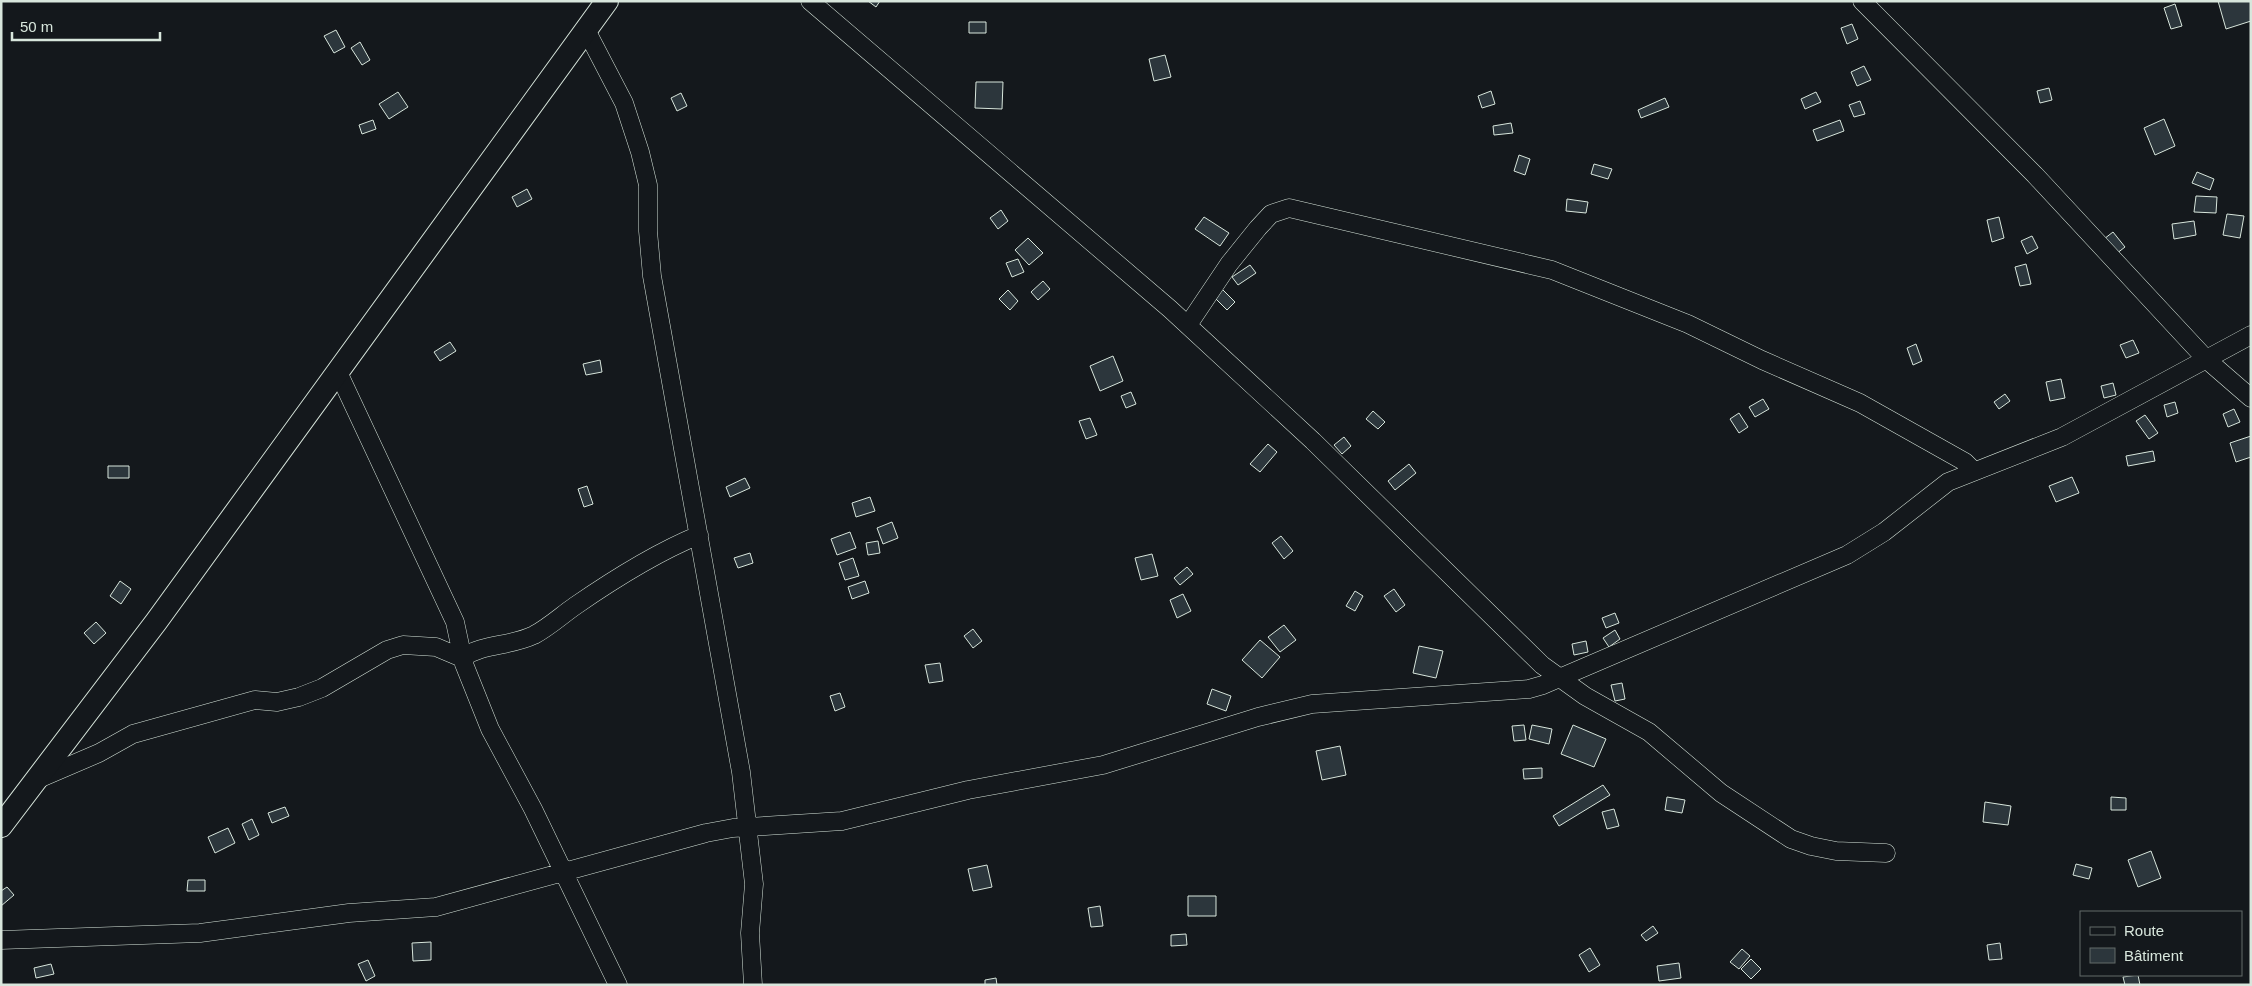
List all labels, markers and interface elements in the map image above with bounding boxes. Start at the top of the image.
scale bar [12,10,160,42]
text: 50 m [20,18,53,35]
legend [2080,911,2242,976]
text: Route [2124,922,2164,939]
text: Bâtiment [2124,947,2184,964]

